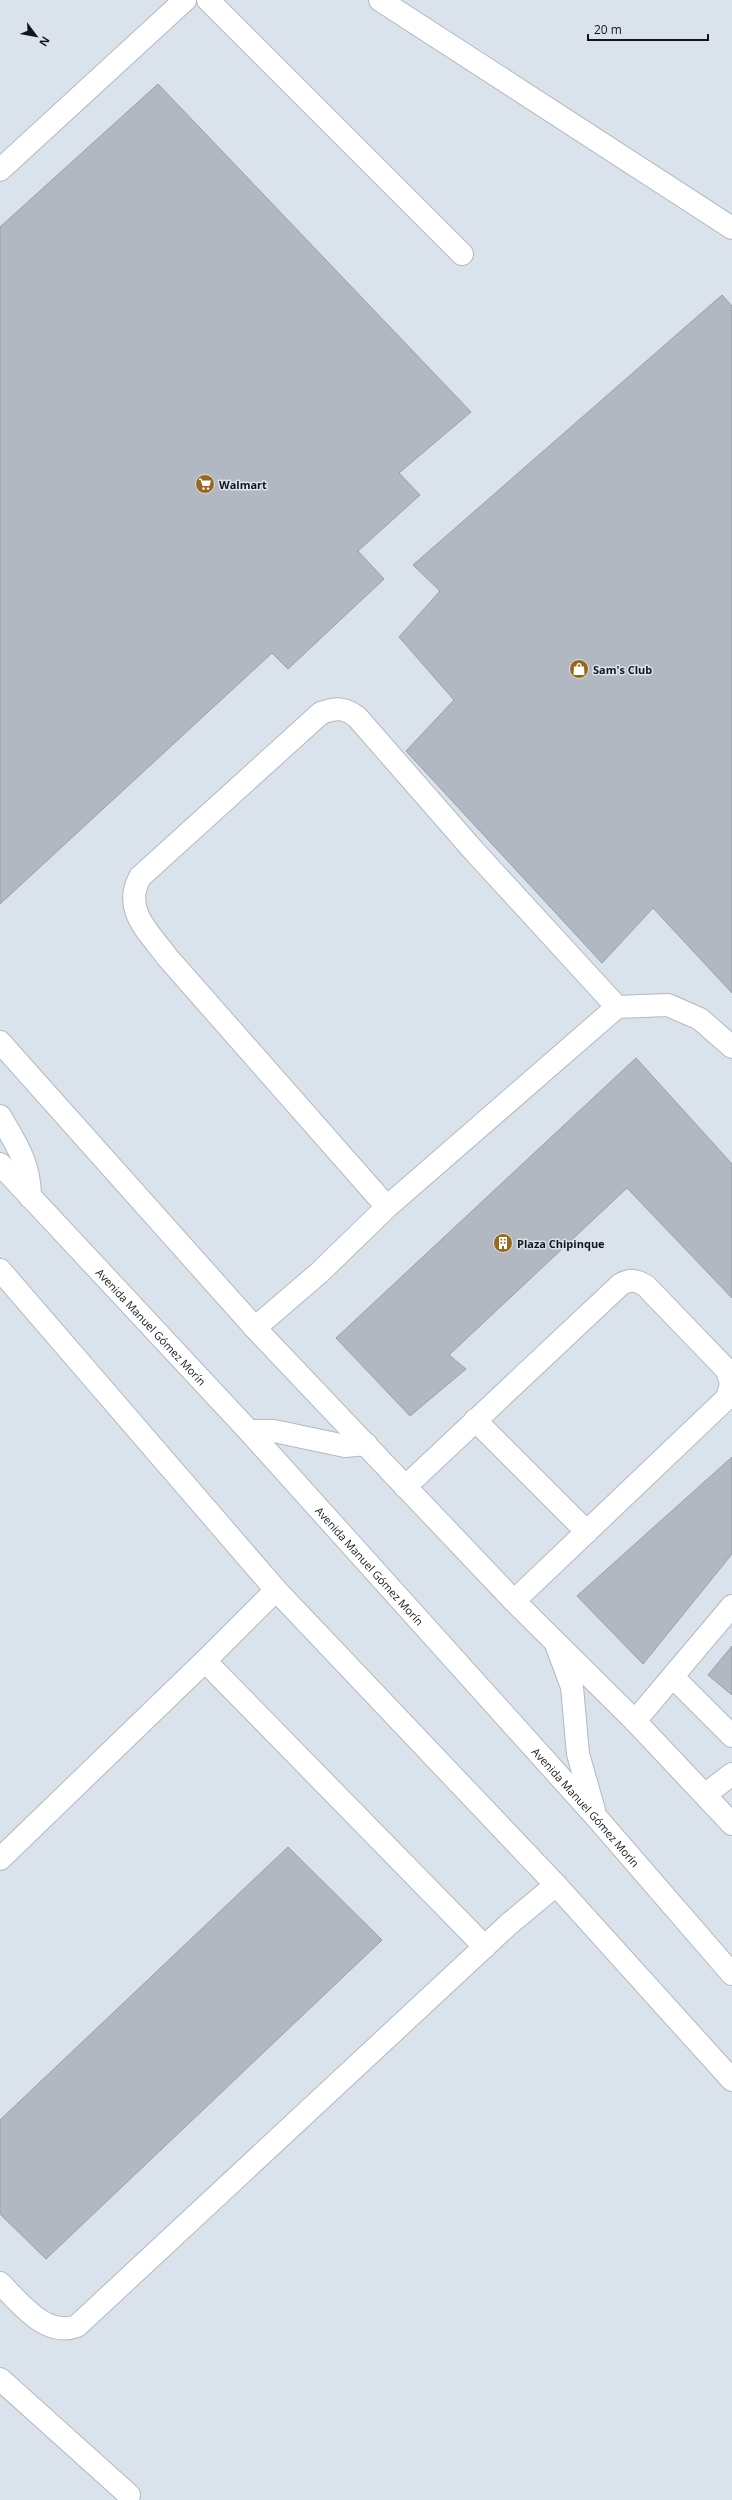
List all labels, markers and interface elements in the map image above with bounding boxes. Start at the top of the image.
north arrow [16,16,56,56]
scale bar [588,16,708,42]
text: 20 m [594,21,622,38]
text: N [36,34,54,49]
supermarket icon: Walmart [194,473,216,495]
place label: Walmart [219,477,267,492]
shop icon: Sam's Club [568,658,590,680]
place label: Sam's Club [593,662,652,677]
building icon: Plaza Chipinque [492,1232,514,1254]
place label: Plaza Chipinque [517,1236,605,1251]
street label: Avenida Manuel Gómez Morín [93,1265,210,1388]
street label: Avenida Manuel Gómez Morín [313,1503,427,1628]
street label: Avenida Manuel Gómez Morín [529,1744,643,1870]

